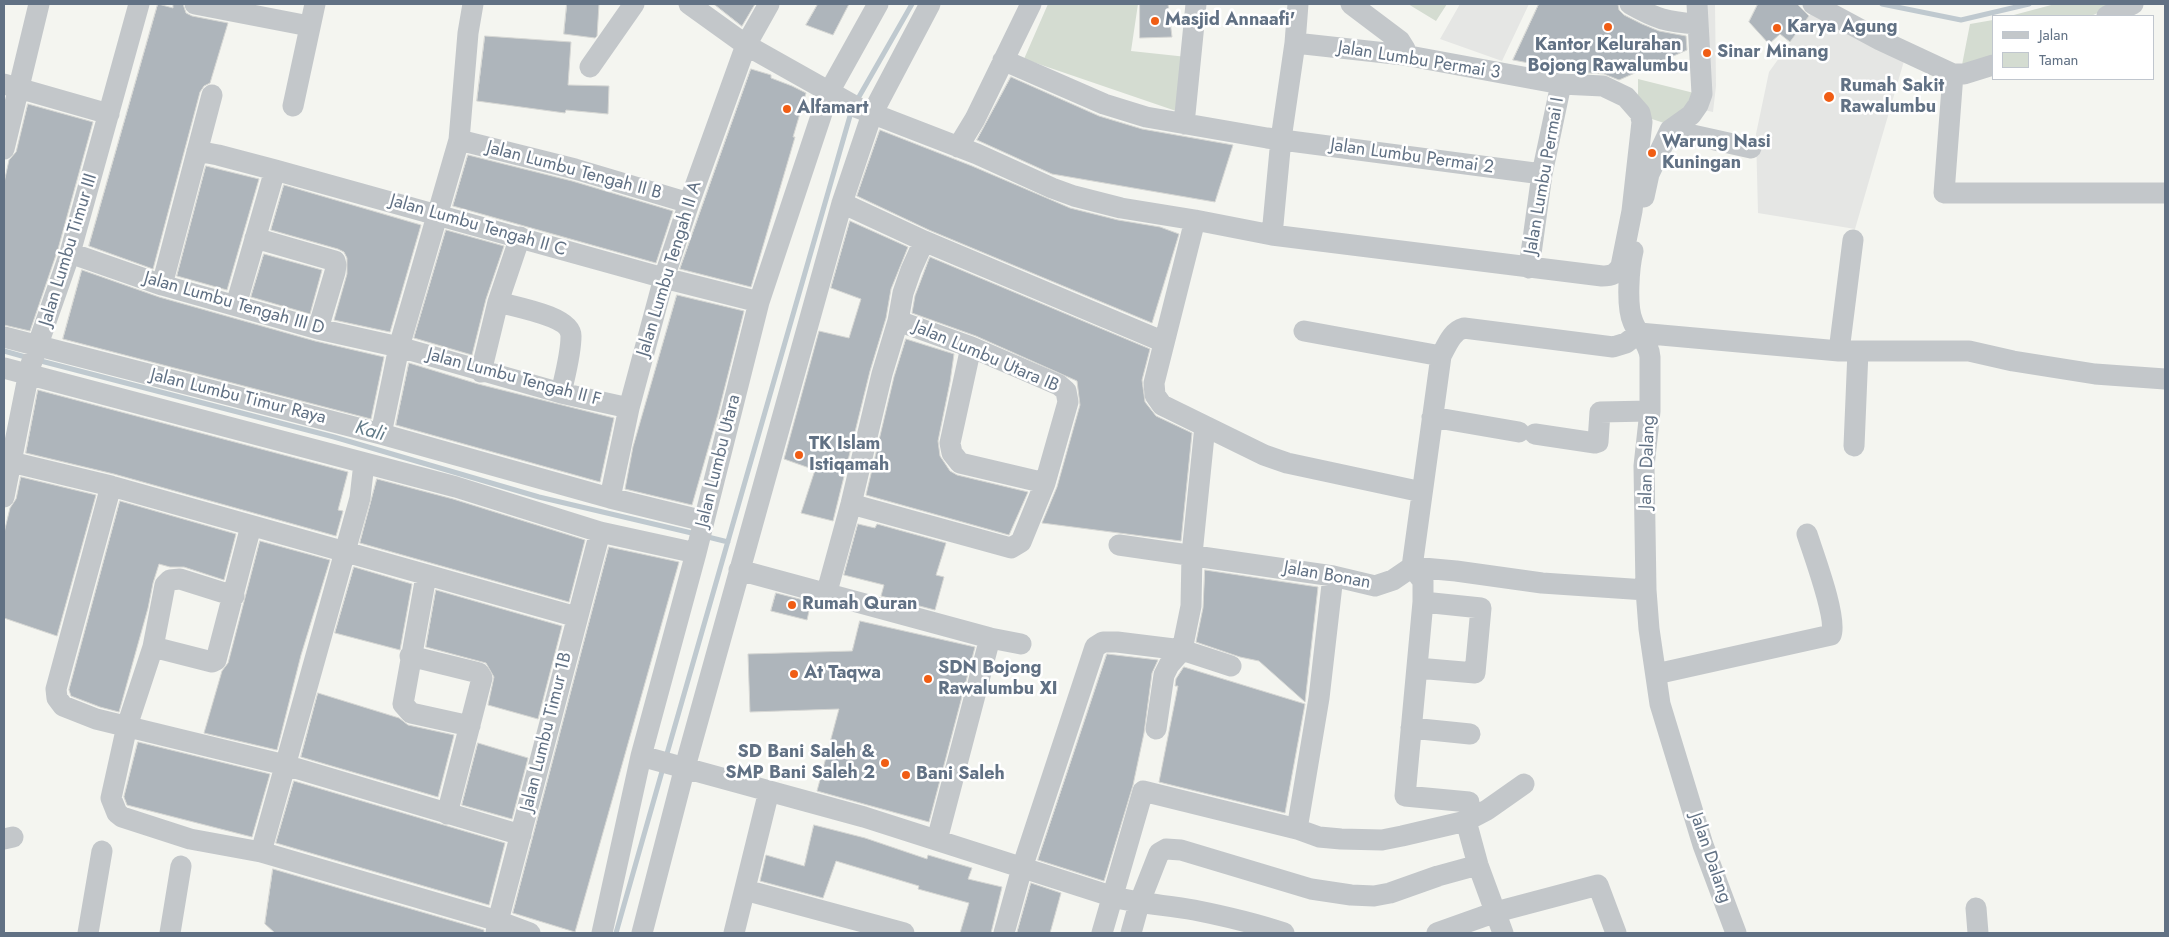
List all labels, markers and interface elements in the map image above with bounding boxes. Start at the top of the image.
place label: Masjid Annaafi' [1165,10,1295,32]
marker: Masjid Annaafi' [1149,15,1161,27]
legend [1992,15,2154,80]
place label: Karya Agung [1787,17,1898,39]
marker: Kantor Kelurahan Bojong Rawalumbu [1602,21,1614,33]
marker: Karya Agung [1771,22,1783,34]
text: Jalan [2039,24,2068,46]
place label: Kantor Kelurahan Bojong Rawalumbu [1528,35,1688,78]
street label: Jalan Lumbu Permai 3 [1336,37,1502,85]
place label: Sinar Minang [1717,42,1828,64]
marker: Sinar Minang [1701,47,1713,59]
text: Taman [2039,49,2078,71]
place label: Rumah Sakit Rawalumbu [1840,76,1944,118]
marker: Rumah Sakit Rawalumbu [1822,90,1836,104]
street label: Jalan Lumbu Permai I [1521,96,1569,256]
place label: Alfamart [797,98,869,120]
marker: Alfamart [781,103,793,115]
place label: Warung Nasi Kuningan [1662,132,1771,174]
street label: Jalan Lumbu Permai 2 [1329,135,1495,179]
street label: Jalan Lumbu Tengah II B [484,137,664,205]
marker: Warung Nasi Kuningan [1646,147,1658,159]
street label: Jalan Lumbu Timur III [36,171,102,329]
street label: Jalan Lumbu Tengah II A [633,179,707,359]
street label: Jalan Lumbu Tengah II C [387,190,569,262]
street label: Jalan Lumbu Tengah III D [141,268,327,340]
street label: Jalan Lumbu Utara IB [910,317,1062,397]
street label: Jalan Lumbu Tengah II F [425,344,603,412]
street label: Jalan Lumbu Timur Raya [148,365,328,429]
street label: Jalan Lumbu Utara [692,392,746,530]
street label: Jalan Dalang [1636,415,1660,509]
water label: Kali [352,417,388,447]
place label: TK Islam Istiqamah [809,434,889,476]
marker: TK Islam Istiqamah [793,449,805,461]
street label: Jalan Bonan [1282,558,1372,594]
place label: Rumah Quran [802,594,917,616]
marker: Rumah Quran [786,599,798,611]
street label: Jalan Lumbu Timur 1B [517,650,577,814]
place label: SDN Bojong Rawalumbu XI [938,658,1058,701]
place label: At Taqwa [804,663,881,685]
marker: At Taqwa [788,668,800,680]
marker: SDN Bojong Rawalumbu XI [922,673,934,685]
place label: SD Bani Saleh & SMP Bani Saleh 2 [725,742,875,784]
marker: SD Bani Saleh & SMP Bani Saleh 2 [879,757,891,769]
place label: Bani Saleh [916,764,1005,786]
marker: Bani Saleh [900,769,912,781]
street label: Jalan Dalang [1684,810,1736,906]

